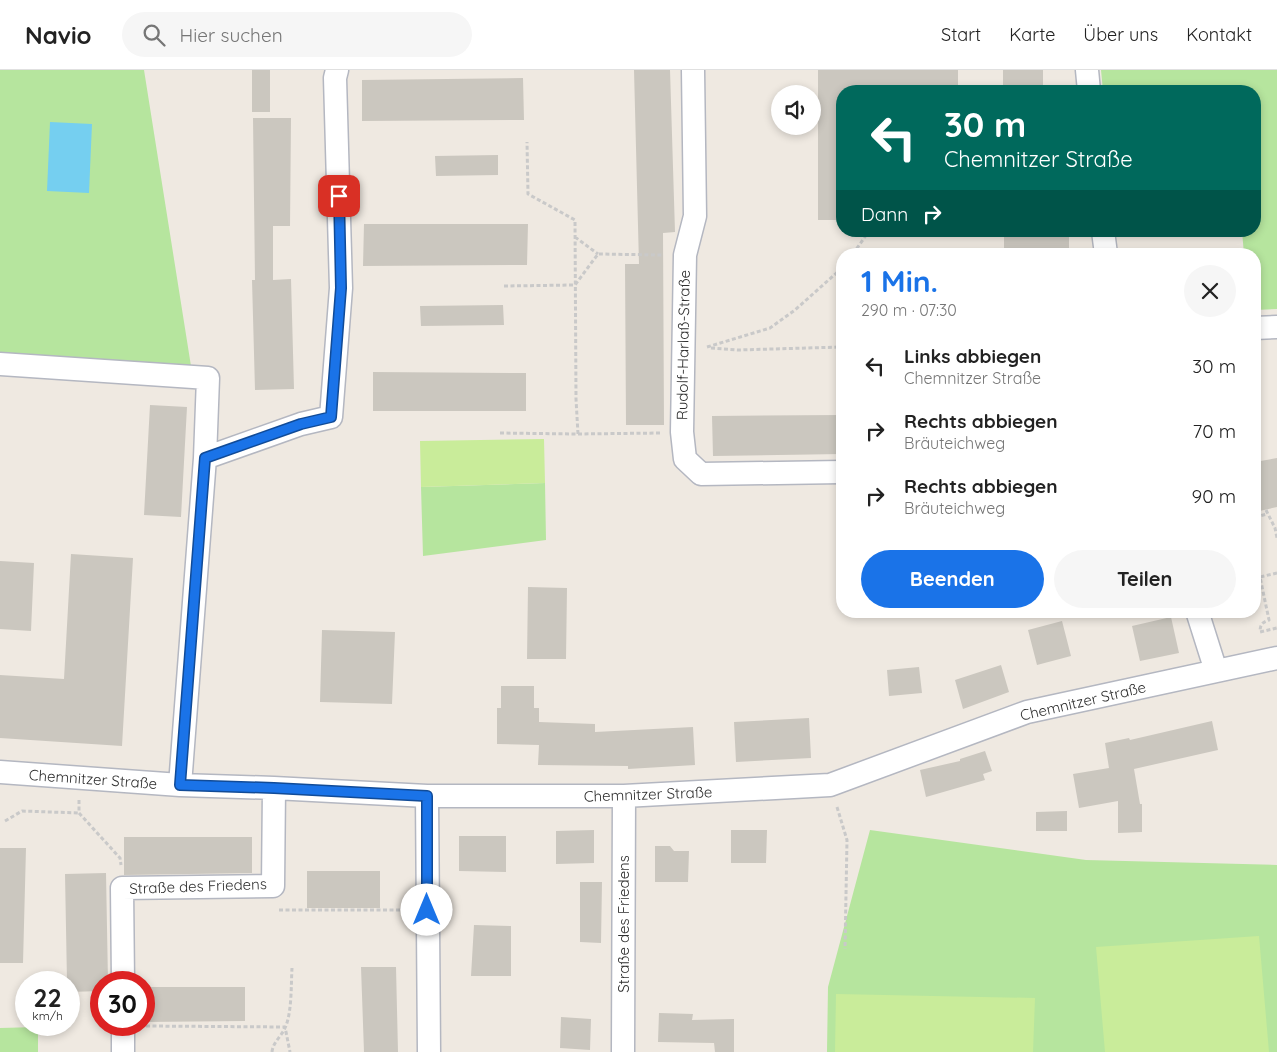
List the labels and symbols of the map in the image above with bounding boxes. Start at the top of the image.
pin [318,175,360,217]
street label: Rudolf-Harlaß-Straße [672,270,694,420]
street label: Chemnitzer Straße [1018,677,1148,725]
street label: Chemnitzer Straße [28,765,158,793]
street label: Chemnitzer Straße [583,782,713,806]
street label: Straße des Friedens [614,855,633,993]
street label: Straße des Friedens [129,874,267,898]
position arrow [400,883,452,935]
speed limit sign: 30 [90,971,155,1036]

